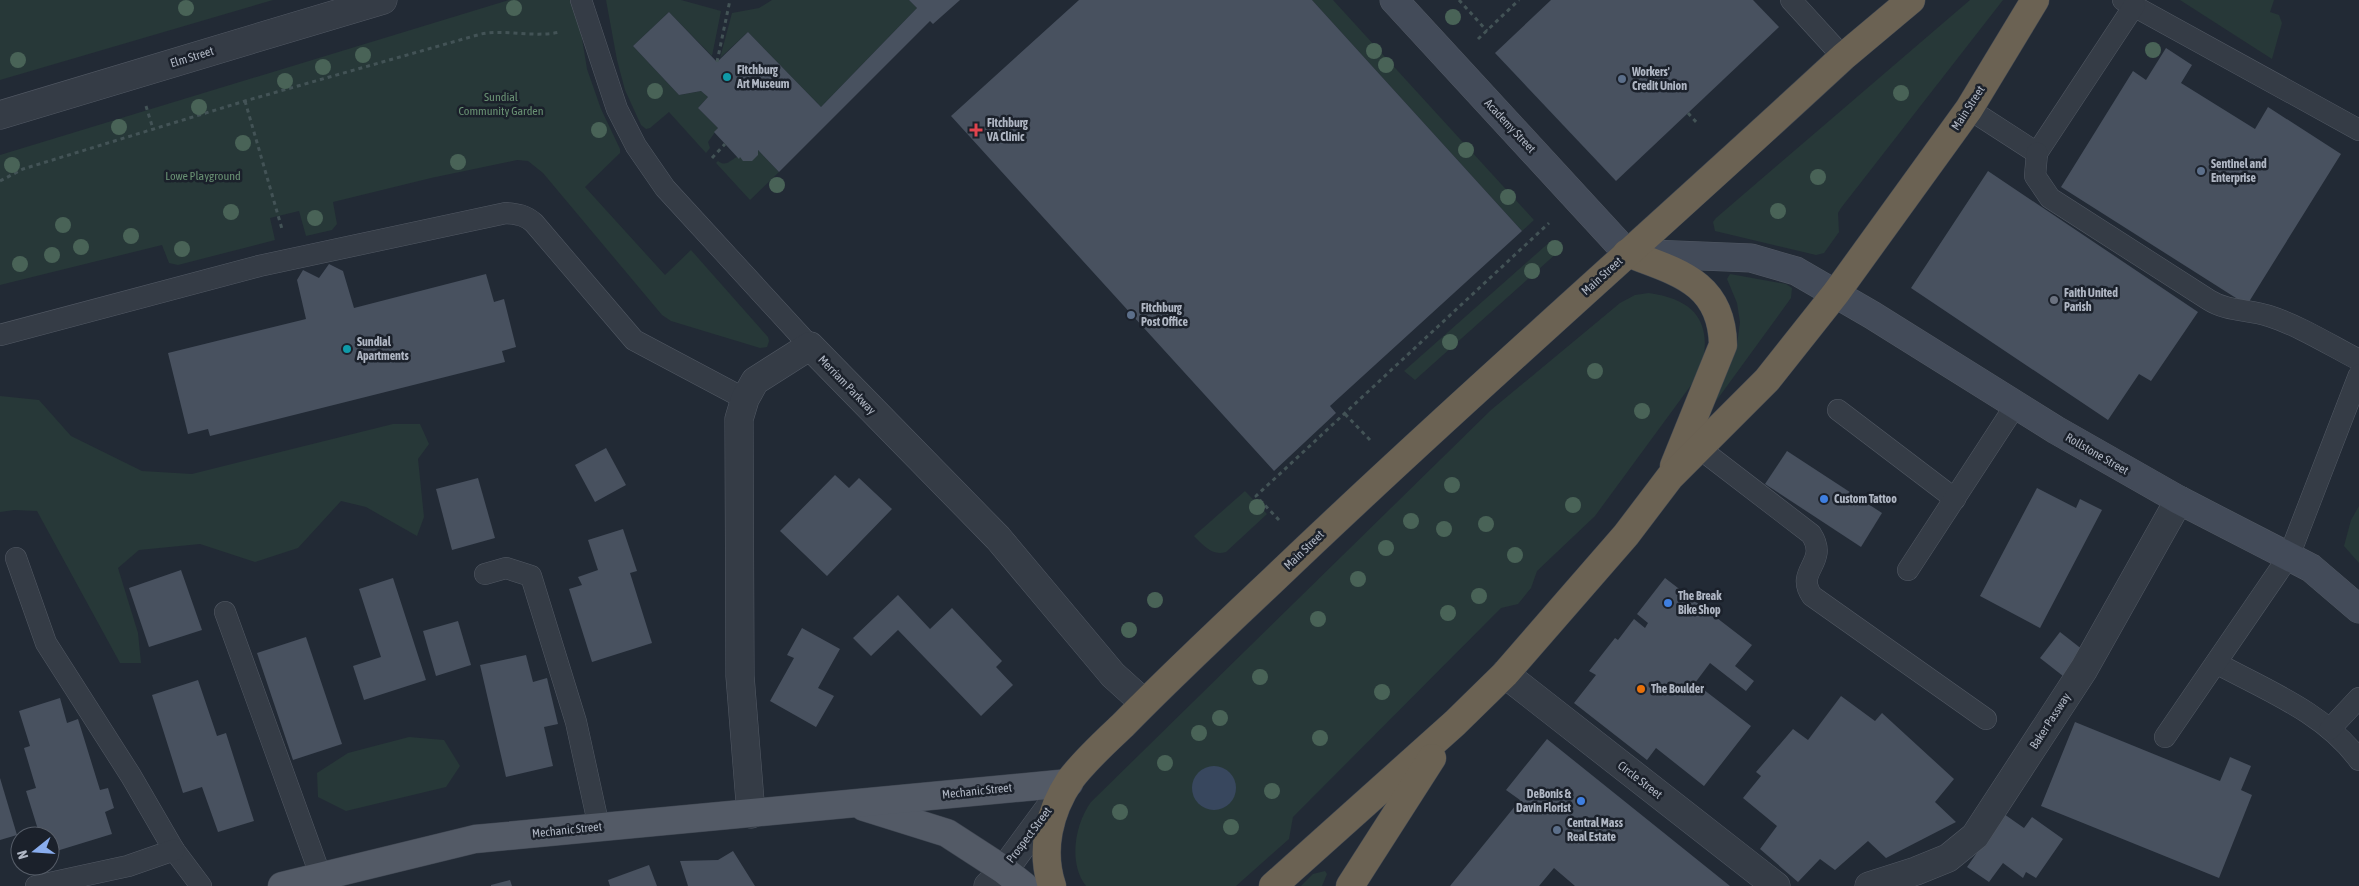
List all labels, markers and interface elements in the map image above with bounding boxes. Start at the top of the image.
street label: Elm Street [168,44,216,70]
place label: Fitchburg Art Museum [736,63,790,91]
place label: Workers' Credit Union [1631,65,1687,93]
marker: Fitchburg Art Museum [721,71,733,83]
marker: Workers' Credit Union [1616,73,1628,85]
street label: Main Street [1948,83,1988,133]
park label: Sundial Community Garden [458,90,544,118]
street label: Academy Street [1481,96,1539,156]
place label: Fitchburg VA Clinic [986,116,1029,144]
marker: Fitchburg VA Clinic [969,123,983,137]
place label: Sentinel and Enterprise [2211,157,2267,185]
marker: Sentinel and Enterprise [2195,165,2207,177]
park label: Lowe Playground [165,169,241,183]
street label: Main Street [1579,254,1626,298]
place label: Faith United Parish [2064,286,2118,314]
marker: Faith United Parish [2048,294,2060,306]
place label: Fitchburg Post Office [1141,301,1188,329]
marker: Fitchburg Post Office [1125,309,1137,321]
place label: Sundial Apartments [356,335,409,363]
marker: Sundial Apartments [341,343,353,355]
street label: Merriam Parkway [815,353,879,418]
street label: Rollstone Street [2063,430,2131,478]
place label: Custom Tattoo [1834,492,1897,506]
marker: Custom Tattoo [1818,493,1830,505]
street label: Main Street [1281,527,1327,572]
place label: The Break Bike Shop [1678,589,1722,617]
marker: The Break Bike Shop [1662,597,1674,609]
place label: The Boulder [1651,682,1704,696]
marker: The Boulder [1635,683,1647,695]
street label: Baker Passway [2027,690,2073,752]
street label: Circle Street [1615,758,1665,802]
street label: Mechanic Street [941,780,1013,802]
place label: DeBonis & Davin Florist [1516,787,1572,815]
marker: DeBonis & Davin Florist [1575,795,1587,807]
street label: Prospect Street [1003,804,1055,866]
place label: Central Mass Real Estate [1567,816,1624,844]
street label: Mechanic Street [531,819,603,841]
marker: Central Mass Real Estate [1551,824,1563,836]
north arrow [10,826,60,876]
text: N [14,849,31,861]

